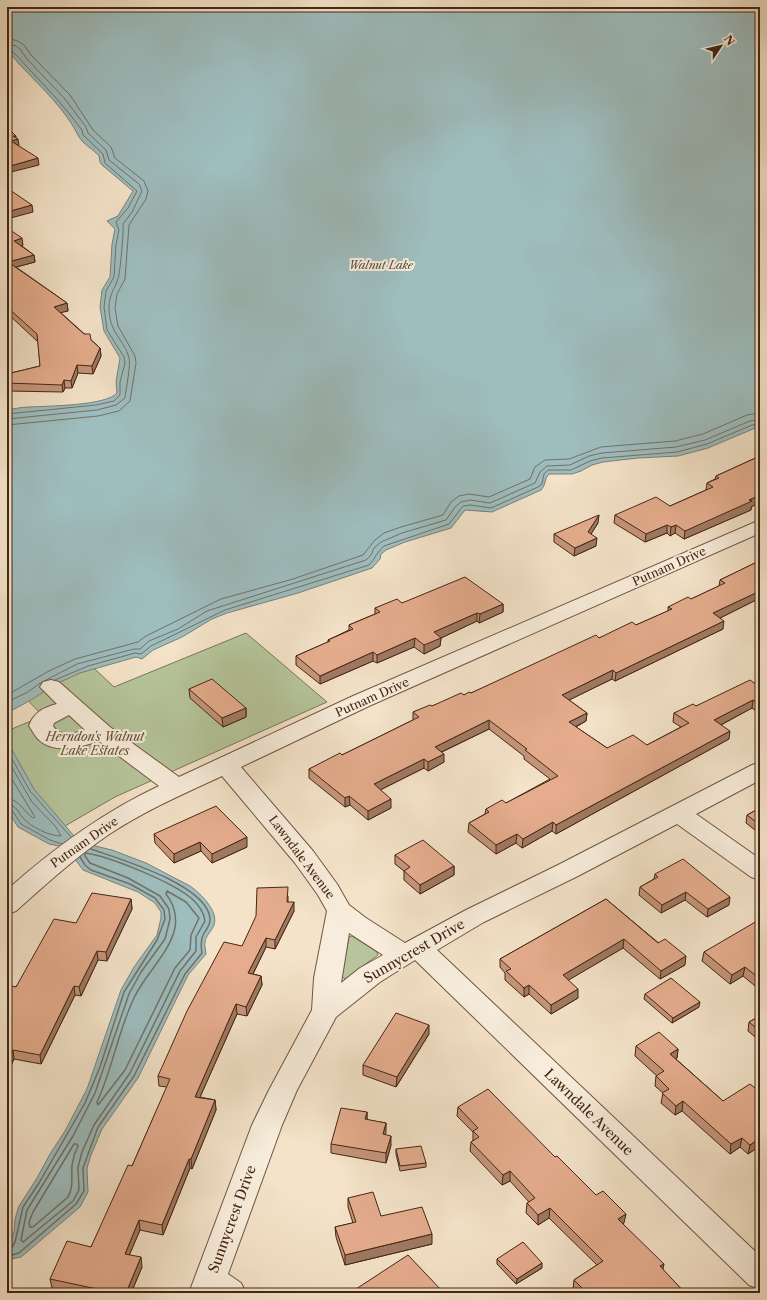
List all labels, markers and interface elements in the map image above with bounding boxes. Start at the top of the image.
north arrow [701,26,741,66]
text: N [721,32,738,49]
water label: Walnut Lake [349,258,414,272]
street label: Putnam Drive [630,543,708,589]
street label: Putnam Drive [333,674,411,720]
park label: Herndon's Walnut Lake Estates [45,729,145,758]
street label: Lawndale Avenue [266,812,338,902]
street label: Putnam Drive [47,813,121,871]
street label: Sunnycrest Drive [360,915,468,987]
street label: Lawndale Avenue [541,1065,638,1159]
street label: Sunnycrest Drive [204,1162,260,1275]

